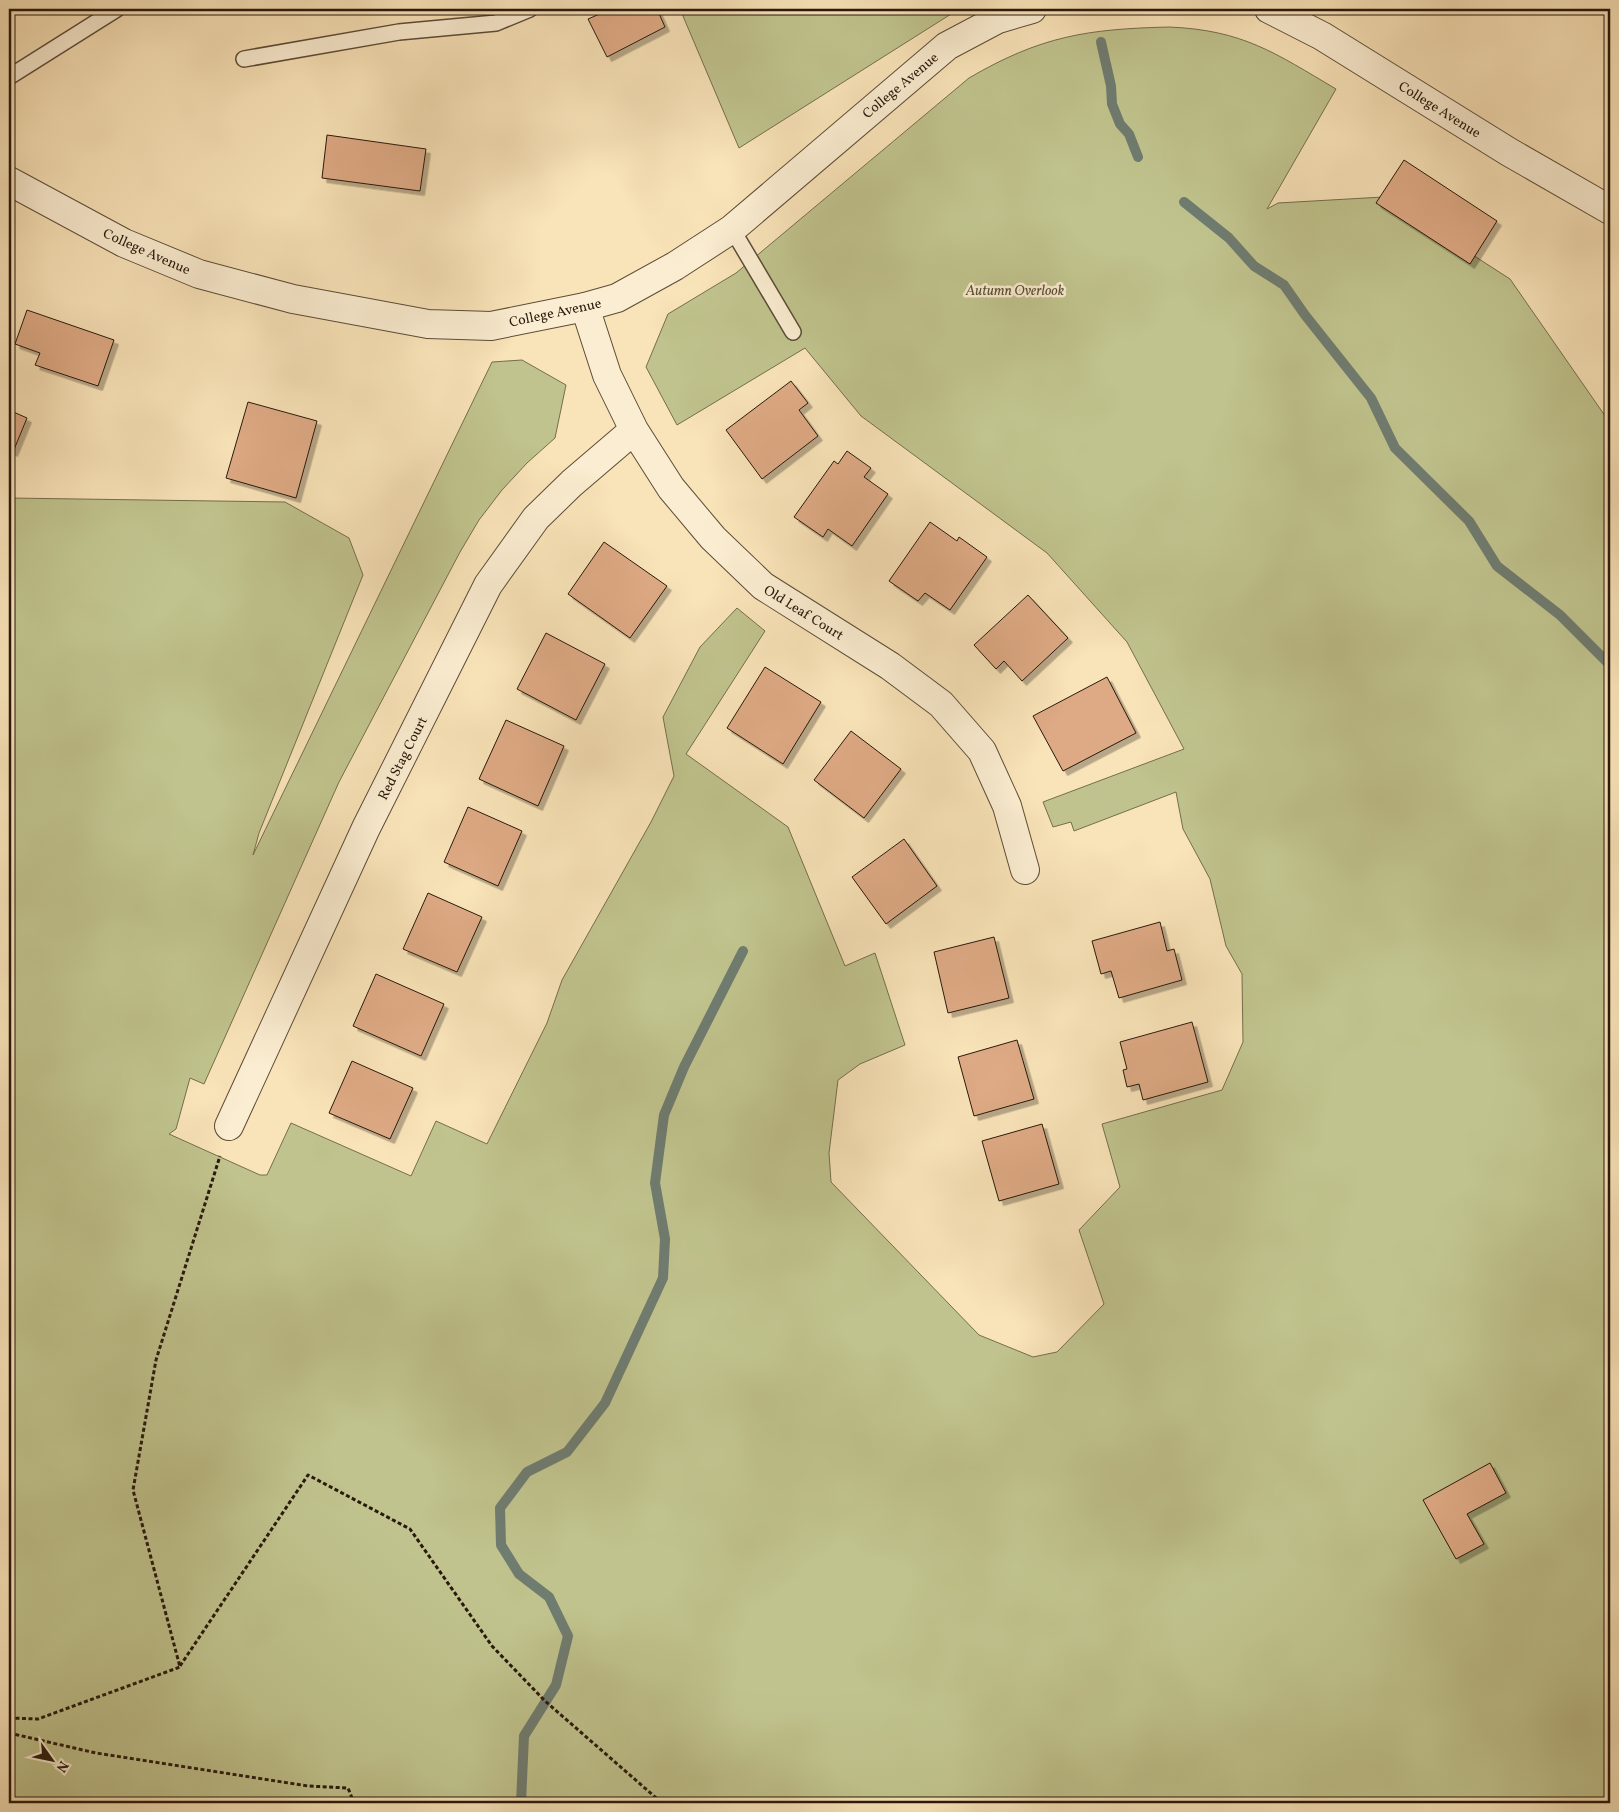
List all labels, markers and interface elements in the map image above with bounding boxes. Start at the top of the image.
street label: College Avenue [859,48,943,124]
street label: College Avenue [1394,77,1484,143]
street label: College Avenue [100,225,193,280]
park label: Autumn Overlook [965,282,1065,301]
street label: College Avenue [507,294,604,333]
street label: Old Leaf Court [760,581,847,645]
street label: Red Stag Court [374,714,433,804]
north arrow [28,1734,78,1784]
text: N [51,1757,72,1776]

